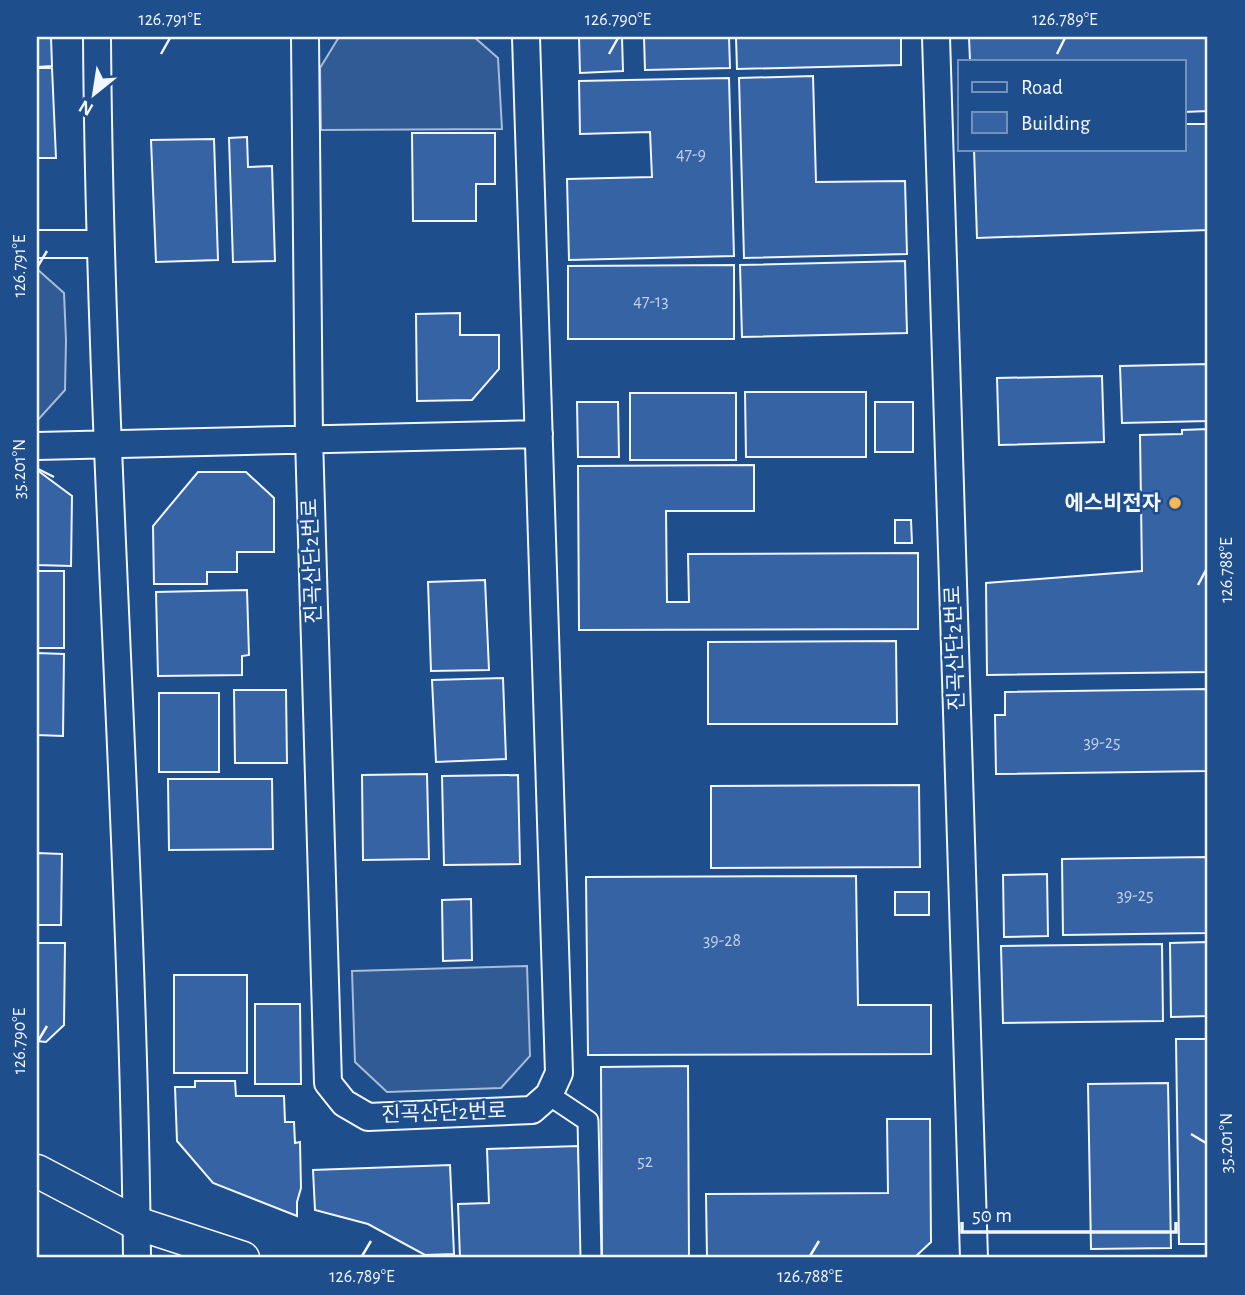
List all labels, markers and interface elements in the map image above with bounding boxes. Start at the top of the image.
text: 126.791°E [138,11,202,29]
text: 126.790°E [585,11,652,29]
text: 126.789°E [1032,11,1098,29]
north arrow [60,60,130,130]
legend [958,60,1186,150]
text: Road [1021,77,1063,98]
text: N [76,96,97,119]
text: Building [1021,113,1091,134]
house number: 47-9 [676,146,706,164]
text: 126.791°E [11,234,29,298]
house number: 47-13 [633,293,669,311]
text: 35.201°N [11,439,29,499]
place label: 에스비전자 [1064,492,1161,514]
marker: 에스비전자 [1167,495,1183,511]
street label: 진곡산단2번로 [298,498,325,624]
text: 126.788°E [1218,537,1236,603]
street label: 진곡산단2번로 [941,585,968,711]
house number: 39-25 [1083,734,1121,752]
house number: 39-25 [1116,887,1154,905]
house number: 39-28 [703,932,741,950]
text: 126.790°E [11,1007,29,1074]
street label: 진곡산단2번로 [381,1099,507,1126]
text: 35.201°N [1218,1113,1236,1173]
house number: 52 [637,1153,653,1171]
scale bar [962,1190,1175,1234]
text: 50 m [972,1205,1012,1226]
text: 126.789°E [329,1268,395,1286]
text: 126.788°E [777,1268,843,1286]

